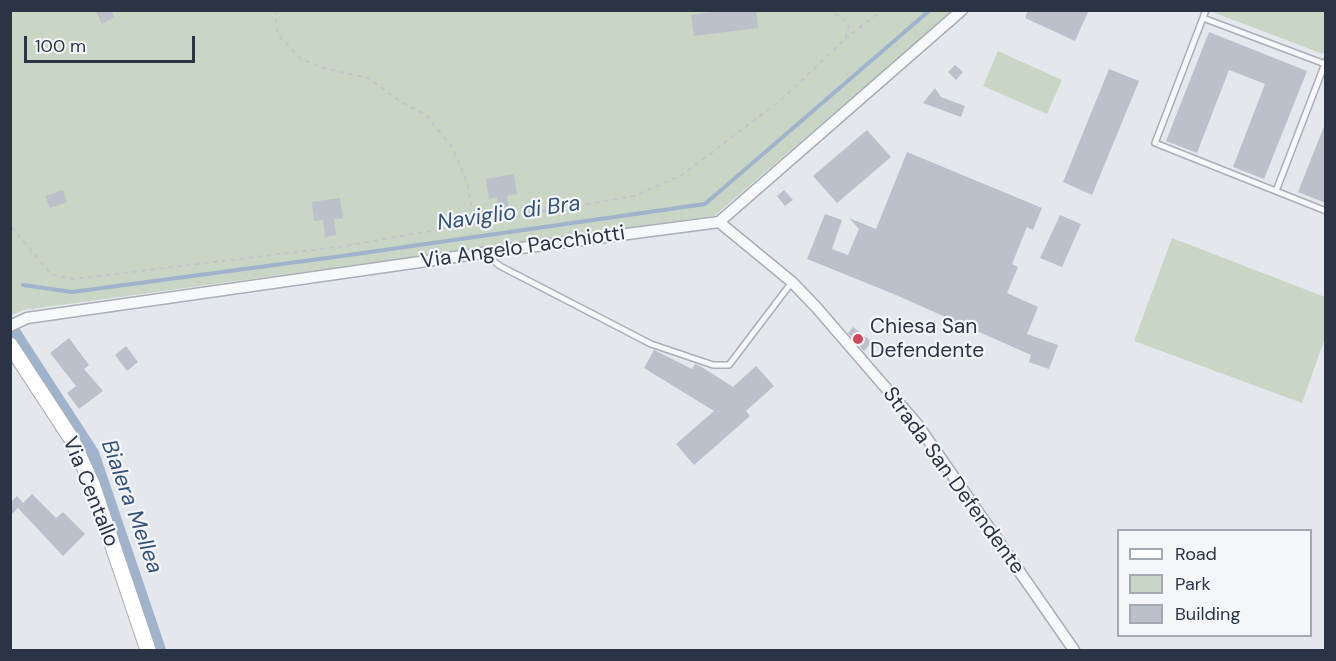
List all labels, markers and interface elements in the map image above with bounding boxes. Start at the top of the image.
scale bar [27,24,198,62]
text: 100 m [35,34,86,58]
water label: Naviglio di Bra [436,191,582,237]
street label: Via Angelo Pacchiotti [419,221,627,275]
place label: Chiesa San Defendente [870,314,984,364]
marker: Chiesa San Defendente [851,332,865,346]
street label: Strada San Defendente [877,383,1029,579]
street label: Via Centallo [56,433,124,551]
water label: Bialera Mellea [95,437,167,577]
legend [1117,529,1312,637]
text: Road [1175,542,1217,566]
text: Park [1175,572,1211,596]
text: Building [1175,602,1240,626]

